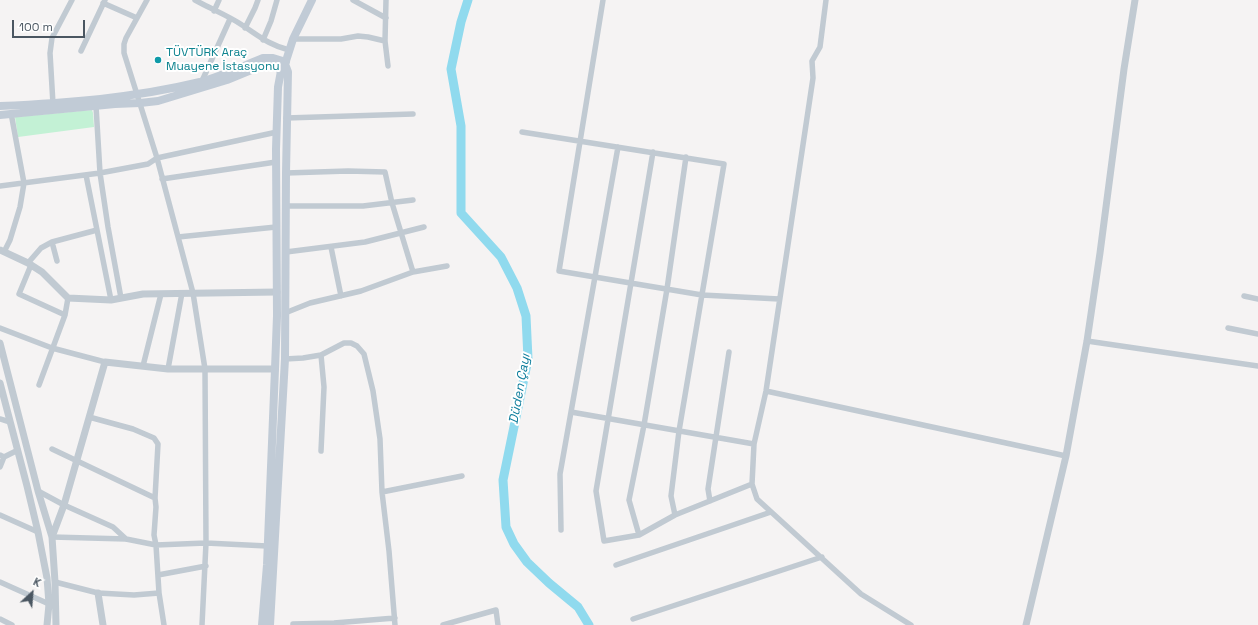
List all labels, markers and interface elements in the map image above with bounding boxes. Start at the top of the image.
scale bar [14,12,87,38]
text: 100 m [19,19,53,35]
place label: TÜVTÜRK Araç Muayene İstasyonu [166,46,280,74]
marker: TÜVTÜRK Araç Muayene İstasyonu [153,55,163,65]
water label: Düden Çayı [506,353,534,425]
north arrow [12,573,52,613]
text: K [31,574,43,590]

